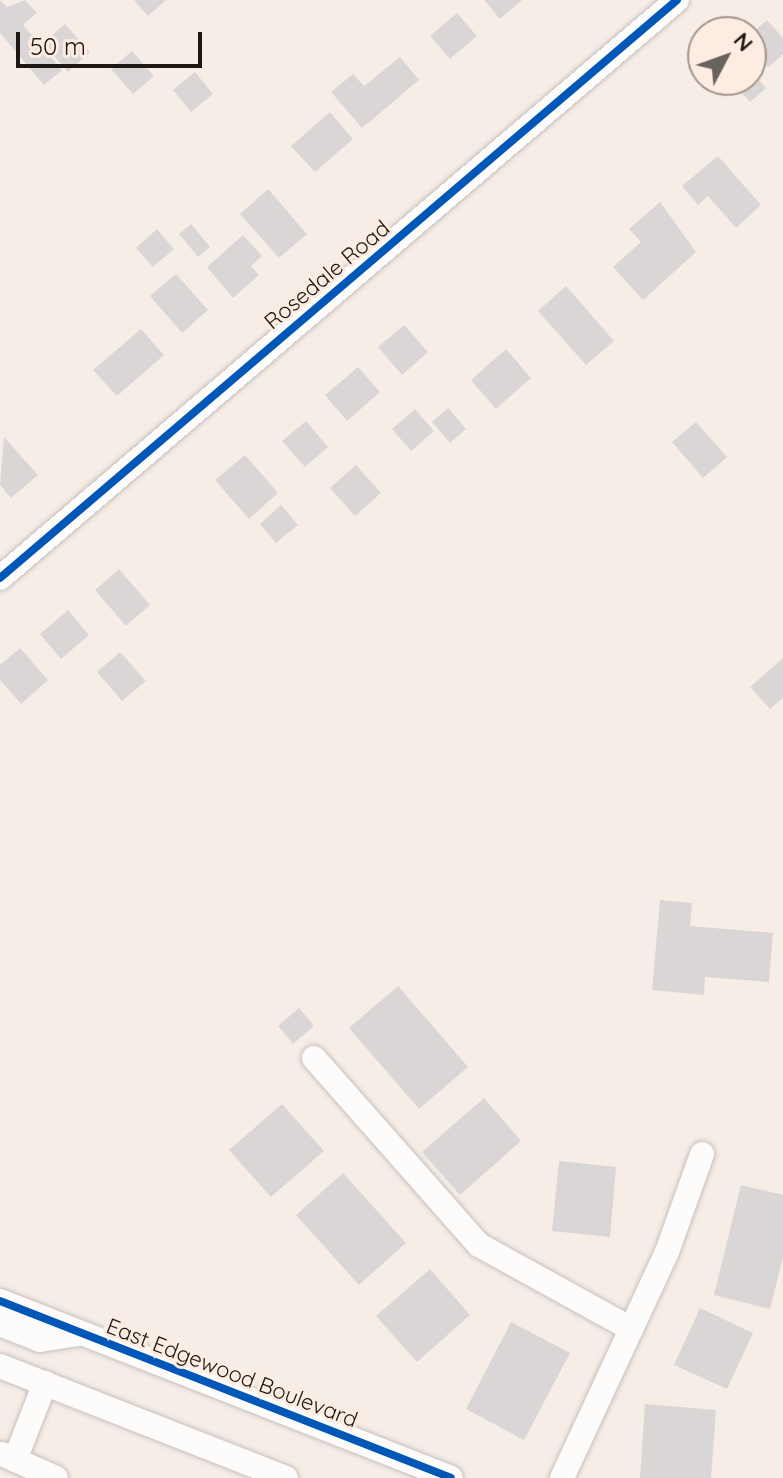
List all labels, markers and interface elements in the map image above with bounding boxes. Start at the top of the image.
scale bar [20,16,206,66]
north arrow [687,16,767,96]
text: N [728,26,759,57]
text: 50 m [30,31,86,61]
street label: Rosedale Road [259,215,395,335]
street label: East Edgewood Boulevard [103,1313,361,1433]

